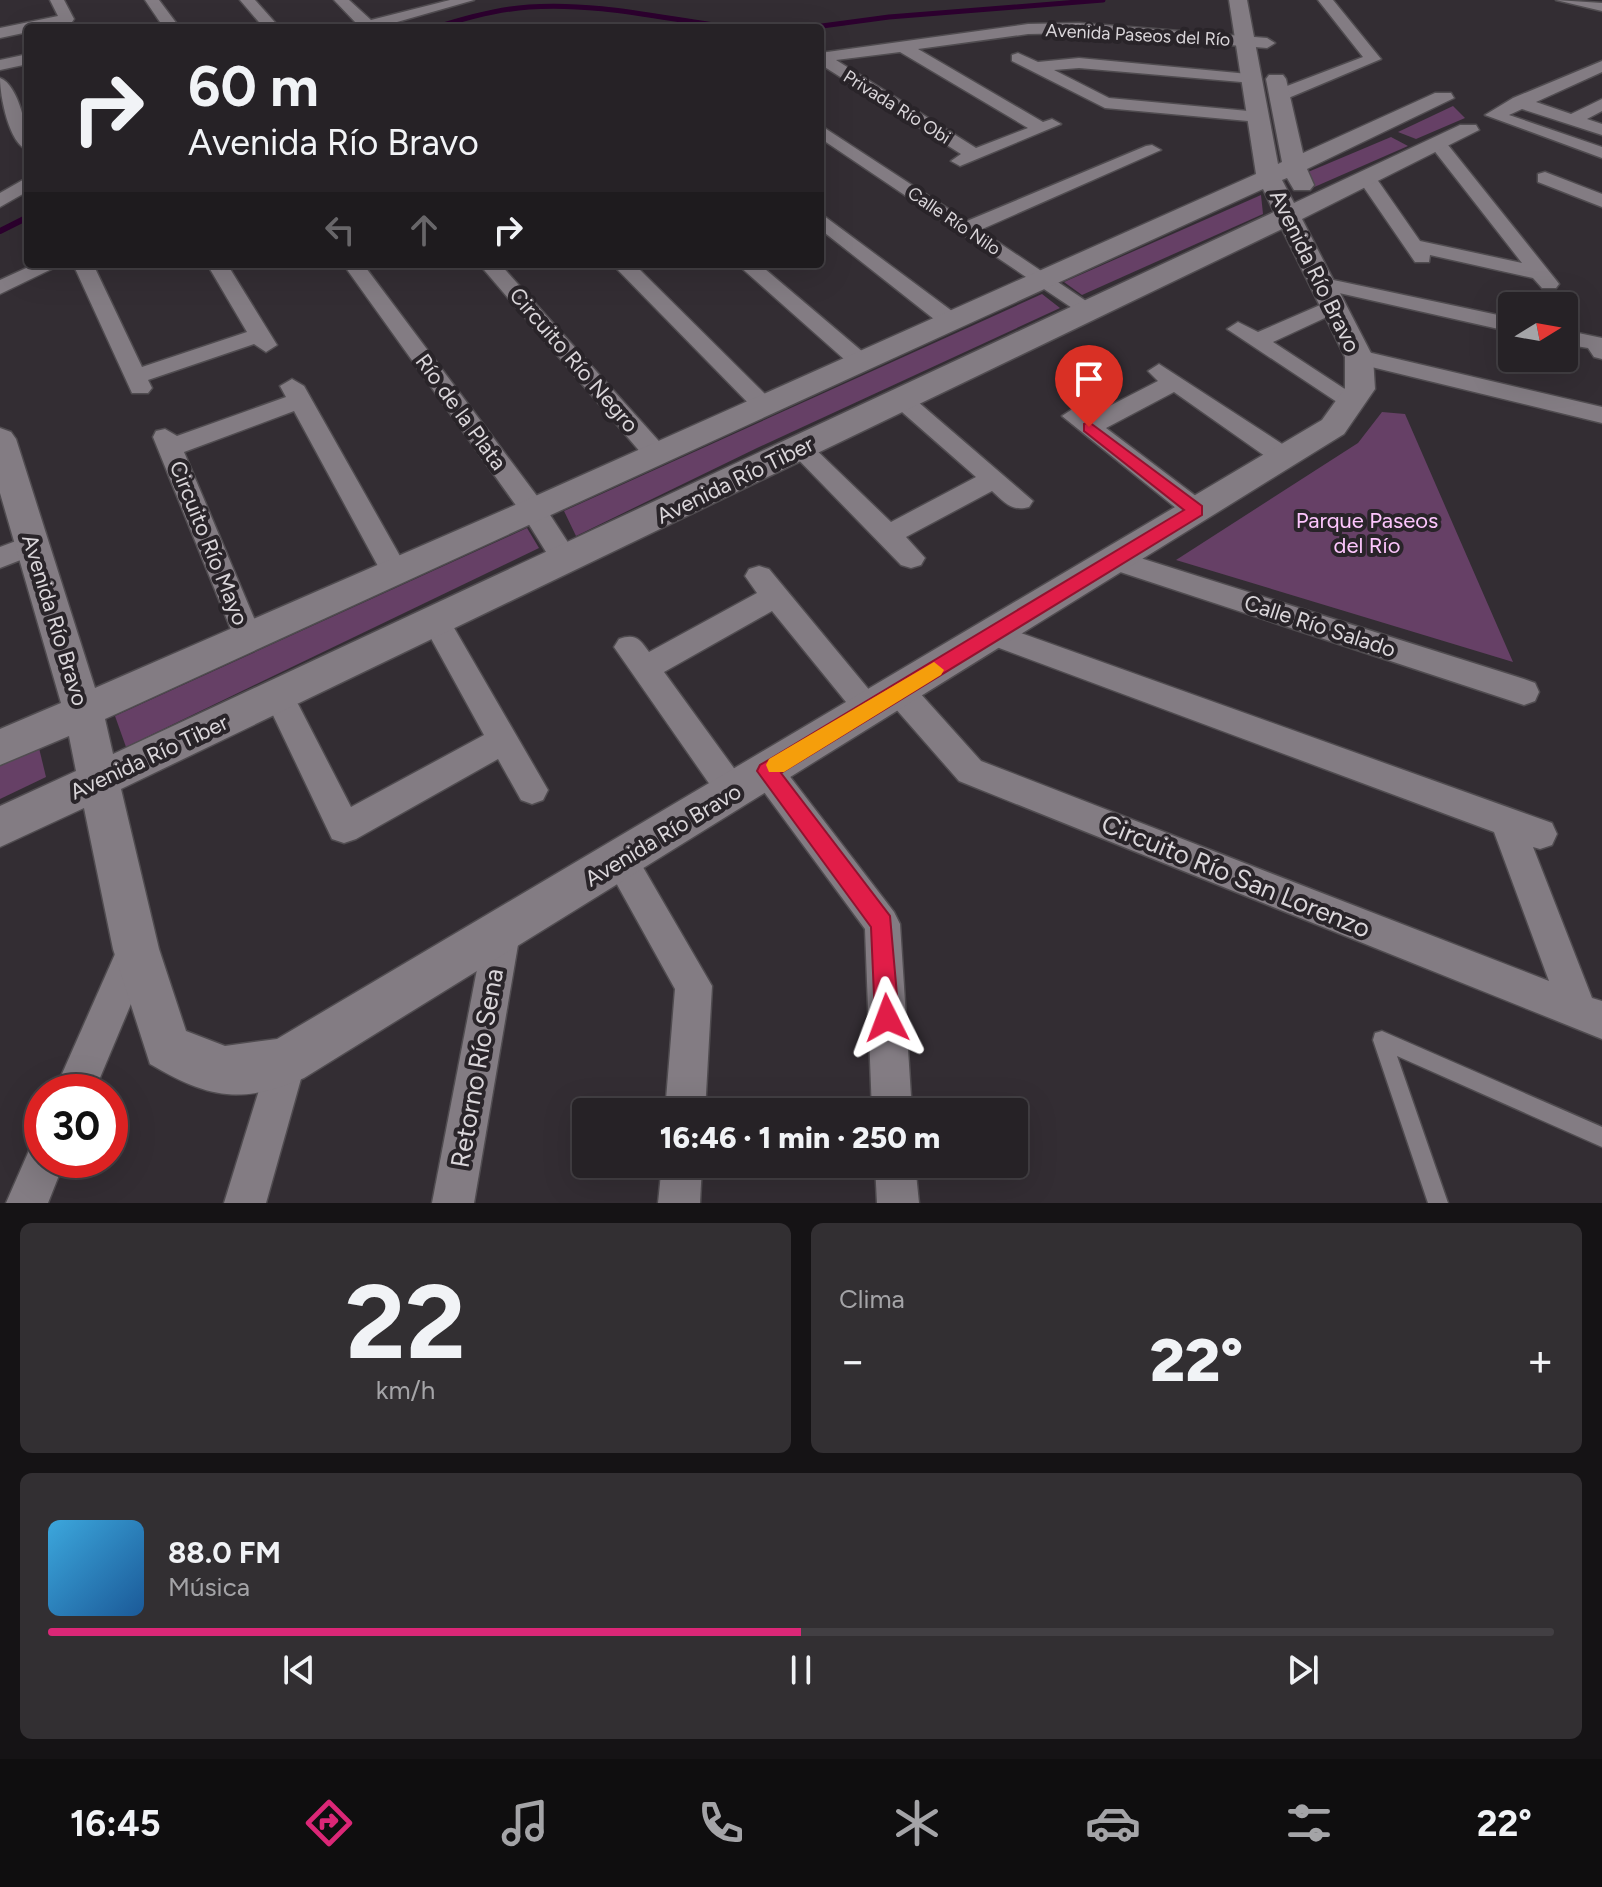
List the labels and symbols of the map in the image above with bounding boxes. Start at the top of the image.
street label: Avenida Paseos del Río [1045,19,1231,51]
street label: Privada Río Obi [839,65,955,149]
street label: Calle Río Nilo [903,182,1005,260]
street label: Avenida Río Bravo [1264,185,1366,357]
street label: Circuito Río Negro [504,282,644,438]
north arrow [1498,292,1578,372]
pin [1055,345,1123,427]
street label: Río de la Plata [410,349,512,475]
street label: Avenida Río Tiber [652,430,818,530]
street label: Circuito Río Mayo [164,457,254,629]
park label: Parque Paseos del Río [1296,507,1438,559]
street label: Avenida Río Bravo [16,531,94,709]
street label: Calle Río Salado [1241,589,1399,663]
street label: Avenida Río Tiber [66,708,233,805]
street label: Avenida Río Bravo [580,778,746,892]
street label: Circuito Río San Lorenzo [1097,807,1375,945]
street label: Retorno Río Sena [444,966,510,1170]
position arrow [845,976,929,1060]
speed limit sign: 30 [24,1074,128,1178]

